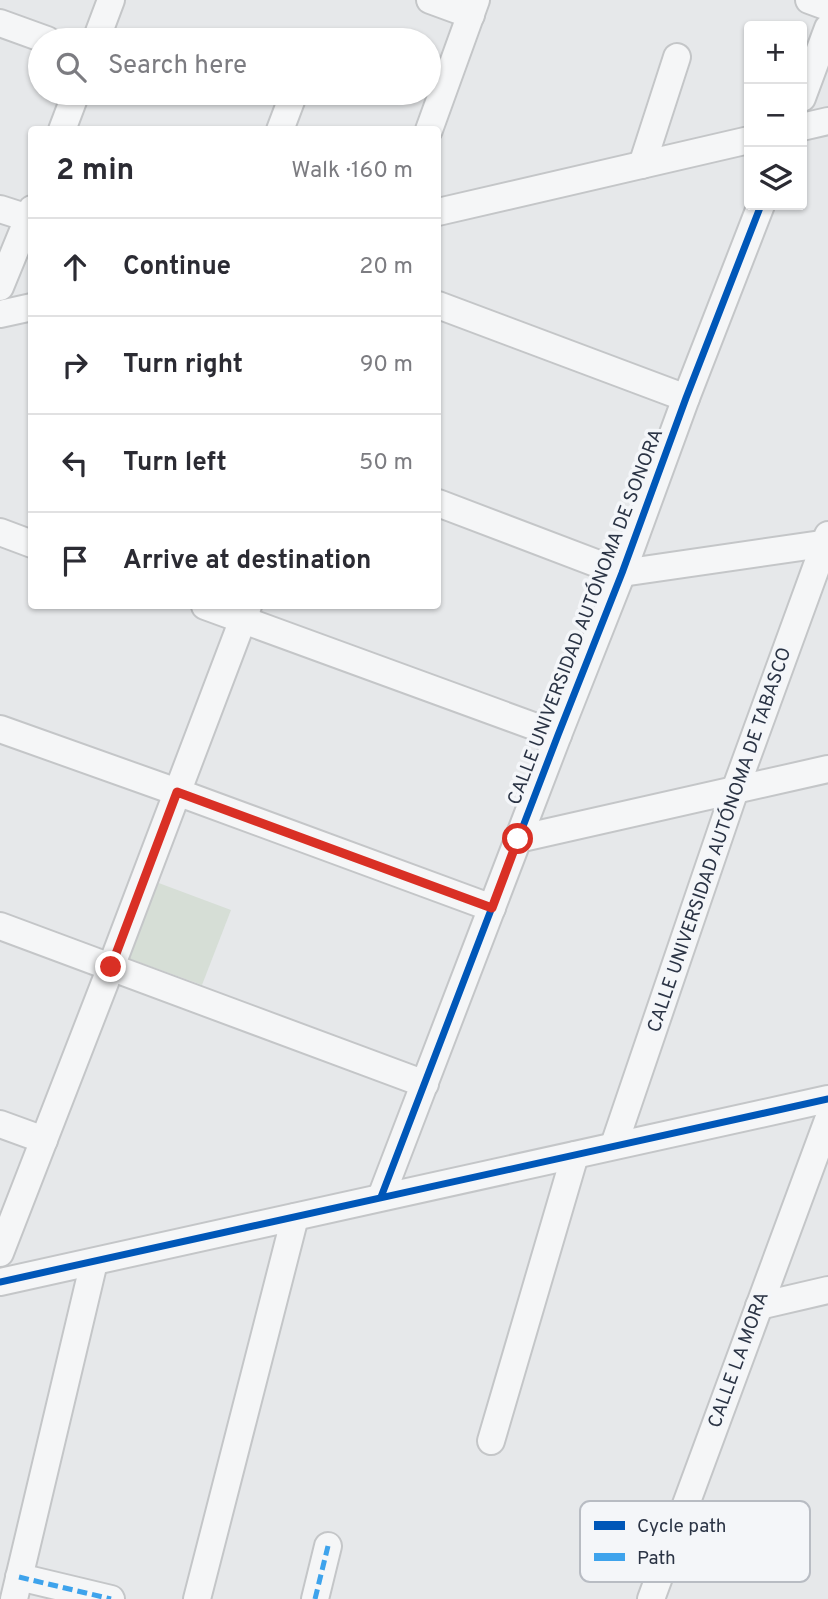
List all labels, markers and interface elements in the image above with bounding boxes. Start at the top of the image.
map controls [744,21,807,210]
button: + [744,21,807,84]
search box [28,28,441,105]
icon: search [52,48,90,86]
text: Search here [108,50,247,83]
button: − [744,84,807,147]
button: layers [744,147,807,210]
text: 2 min [56,153,134,190]
text: Walk · 160 m [291,157,413,186]
icon: ahead [56,248,94,286]
text: Continue [123,251,231,284]
text: 20 m [359,253,413,282]
icon: right [56,346,94,384]
text: Turn right [123,349,243,382]
text: 90 m [360,351,413,380]
street label: CALLE UNIVERSIDAD AUTÓNOMA DE SONORA [502,425,669,808]
icon: left [56,444,94,482]
text: Turn left [123,447,227,480]
text: 50 m [359,449,413,478]
icon: arrive [56,542,94,580]
text: Arrive at destination [123,545,371,578]
street label: CALLE UNIVERSIDAD AUTÓNOMA DE TABASCO [642,644,797,1036]
route start [502,823,533,854]
route end [95,951,126,982]
street label: CALLE LA MORA [703,1289,775,1431]
legend [580,1501,810,1582]
text: Cycle path [637,1515,726,1539]
text: Path [637,1547,676,1571]

